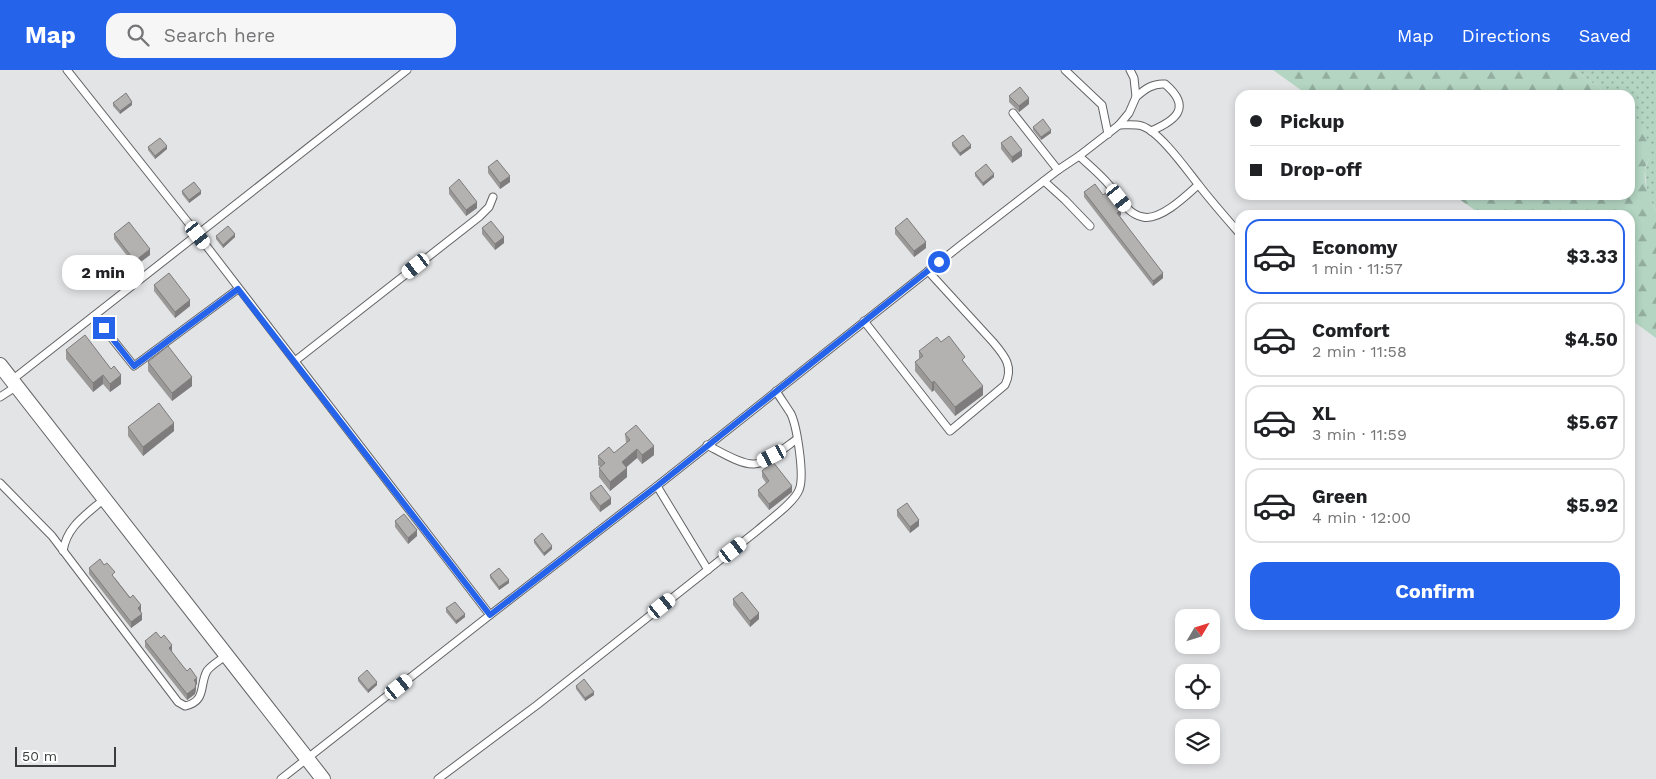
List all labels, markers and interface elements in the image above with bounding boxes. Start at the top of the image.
search box [106,13,456,58]
text: Map [25,21,76,49]
icon: search [124,21,152,49]
text: Search here [164,24,275,47]
text: Map [1397,25,1434,46]
text: Directions [1462,25,1551,46]
text: Saved [1579,25,1631,46]
text: Pickup [1280,110,1344,133]
text: Drop-off [1280,158,1362,181]
car [1103,182,1134,214]
car [182,219,213,251]
icon: car [1252,234,1297,279]
text: Economy [1312,236,1397,259]
text: $3.33 [1567,245,1618,268]
car [399,251,432,281]
route start [928,251,950,273]
callout: 2 min [63,256,145,290]
text: 1 min · 11:57 [1312,259,1403,278]
text: 2 min [81,263,125,282]
route end [93,317,115,339]
icon: car [1252,317,1297,362]
text: Comfort [1312,319,1390,342]
text: $4.50 [1565,328,1618,351]
text: 2 min · 11:58 [1312,342,1407,361]
icon: car [1252,400,1297,445]
text: XL [1312,402,1336,425]
text: $5.67 [1567,411,1618,434]
text: 3 min · 11:59 [1312,425,1407,444]
car [755,443,788,469]
icon: car [1252,483,1297,528]
text: Green [1312,485,1368,508]
text: $5.92 [1566,494,1618,517]
text: 4 min · 12:00 [1312,508,1411,527]
car [716,535,749,565]
button: Confirm [1250,562,1620,620]
car [645,591,678,621]
north arrow [1175,609,1220,654]
map controls [1175,609,1220,764]
button: locate [1175,664,1220,709]
car [382,672,415,702]
button: layers [1175,719,1220,764]
scale bar [15,744,116,767]
text: 50 m [22,748,57,764]

